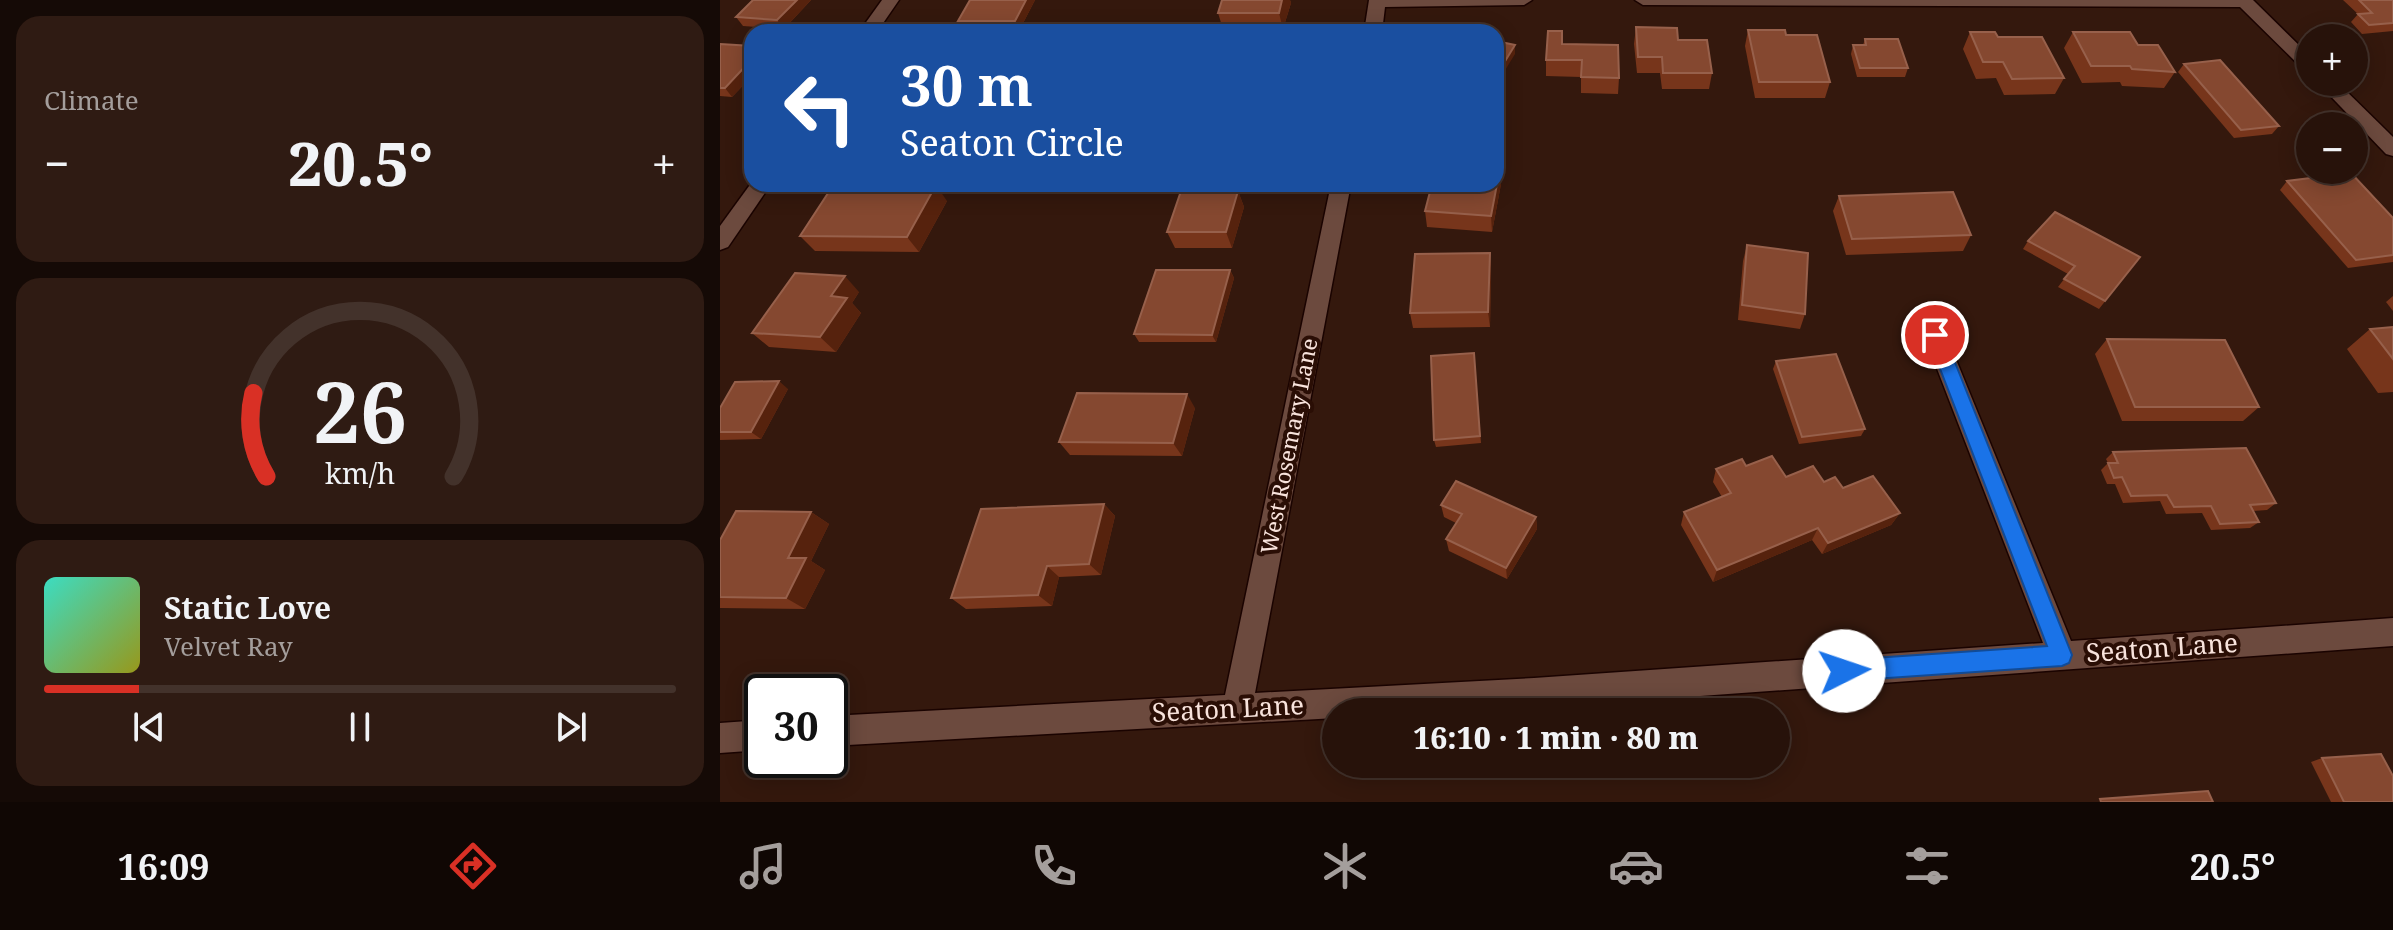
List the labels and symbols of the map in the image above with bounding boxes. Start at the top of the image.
pin [1901,301,1969,369]
street label: West Rosemary Lane [1252,335,1324,556]
street label: Seaton Lane [2085,624,2239,670]
position arrow [1802,629,1886,713]
speed limit sign: 30 [744,674,848,778]
street label: Seaton Lane [1151,686,1305,730]

